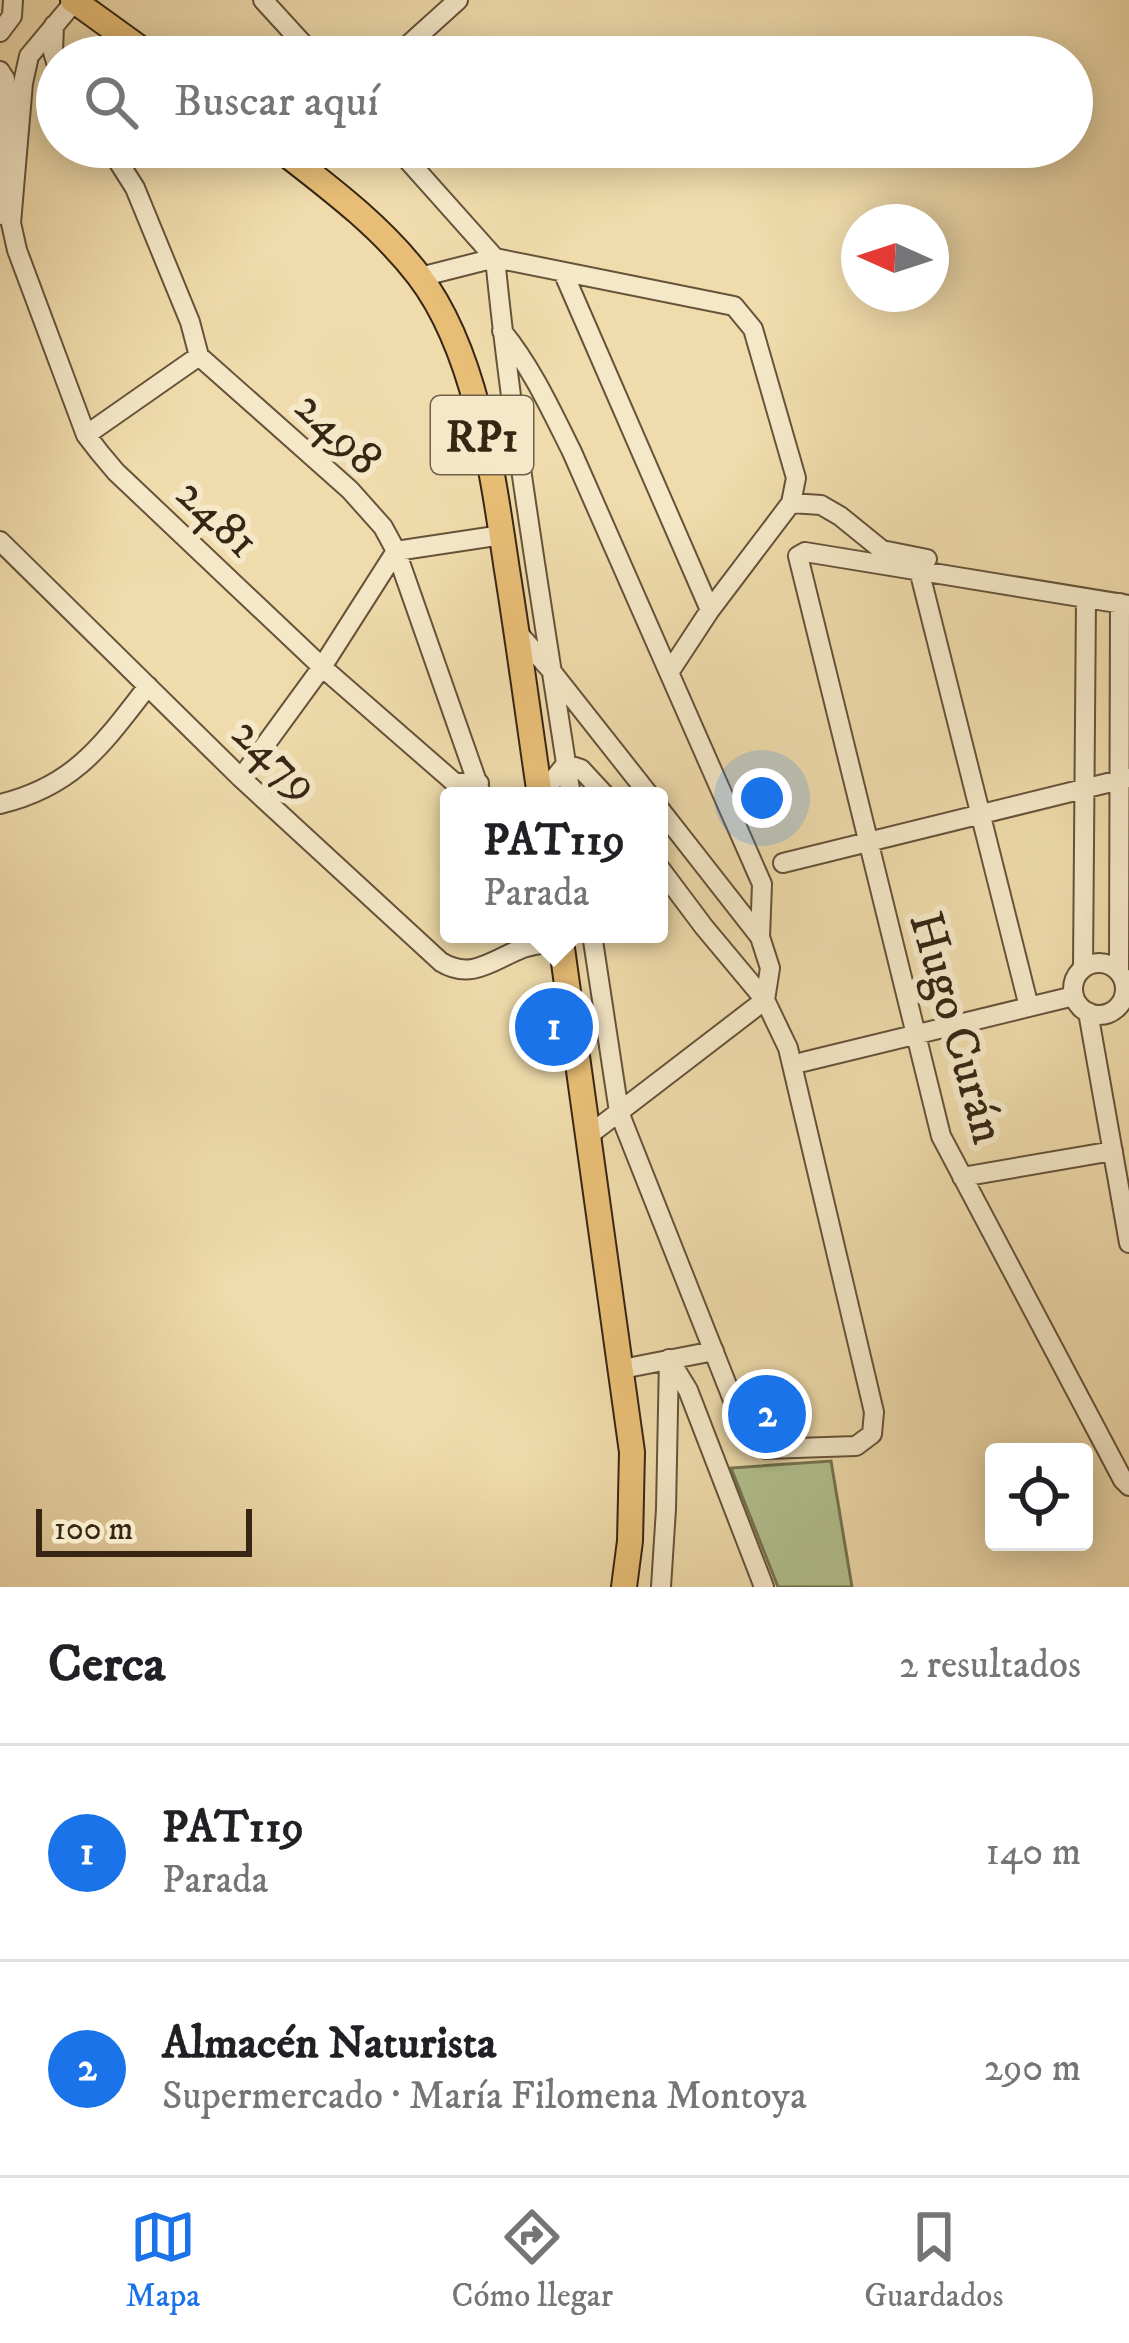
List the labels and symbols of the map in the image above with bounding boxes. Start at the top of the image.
north arrow [841,204,949,312]
street label: 2498 [281,377,395,489]
road number: RP1 [431,396,533,474]
street label: 2481 [163,465,271,572]
street label: 2479 [218,704,332,815]
your location [732,768,792,828]
street label: Hugo Curán [894,905,1018,1151]
pin: 1 [515,982,593,1072]
pin: 2 [728,1369,806,1459]
scale bar [36,1503,252,1556]

